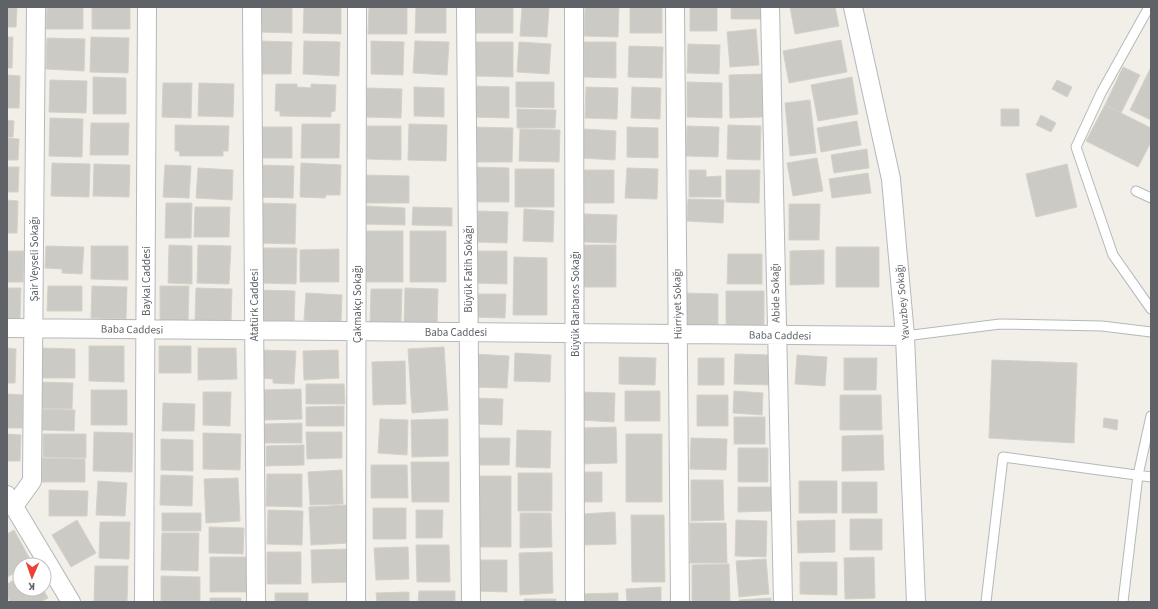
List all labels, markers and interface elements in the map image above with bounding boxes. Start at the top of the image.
street label: Şair Veyseli Sokağı [27,216,42,302]
street label: Büyük Fatih Sokağı [461,225,476,313]
street label: Baykal Caddesi [139,246,154,316]
street label: Büyük Barbaros Sokağı [568,251,583,357]
street label: Abide Sokağı [767,263,784,323]
street label: Yavuzbey Sokağı [892,264,913,341]
street label: Çakmakçı Sokağı [350,265,365,343]
street label: Hürriyet Sokağı [669,268,686,340]
street label: Atatürk Caddesi [247,269,262,341]
street label: Baba Caddesi [101,321,163,338]
street label: Baba Caddesi [425,325,487,340]
street label: Baba Caddesi [749,327,811,344]
north arrow [12,557,52,597]
text: K [28,579,35,594]

